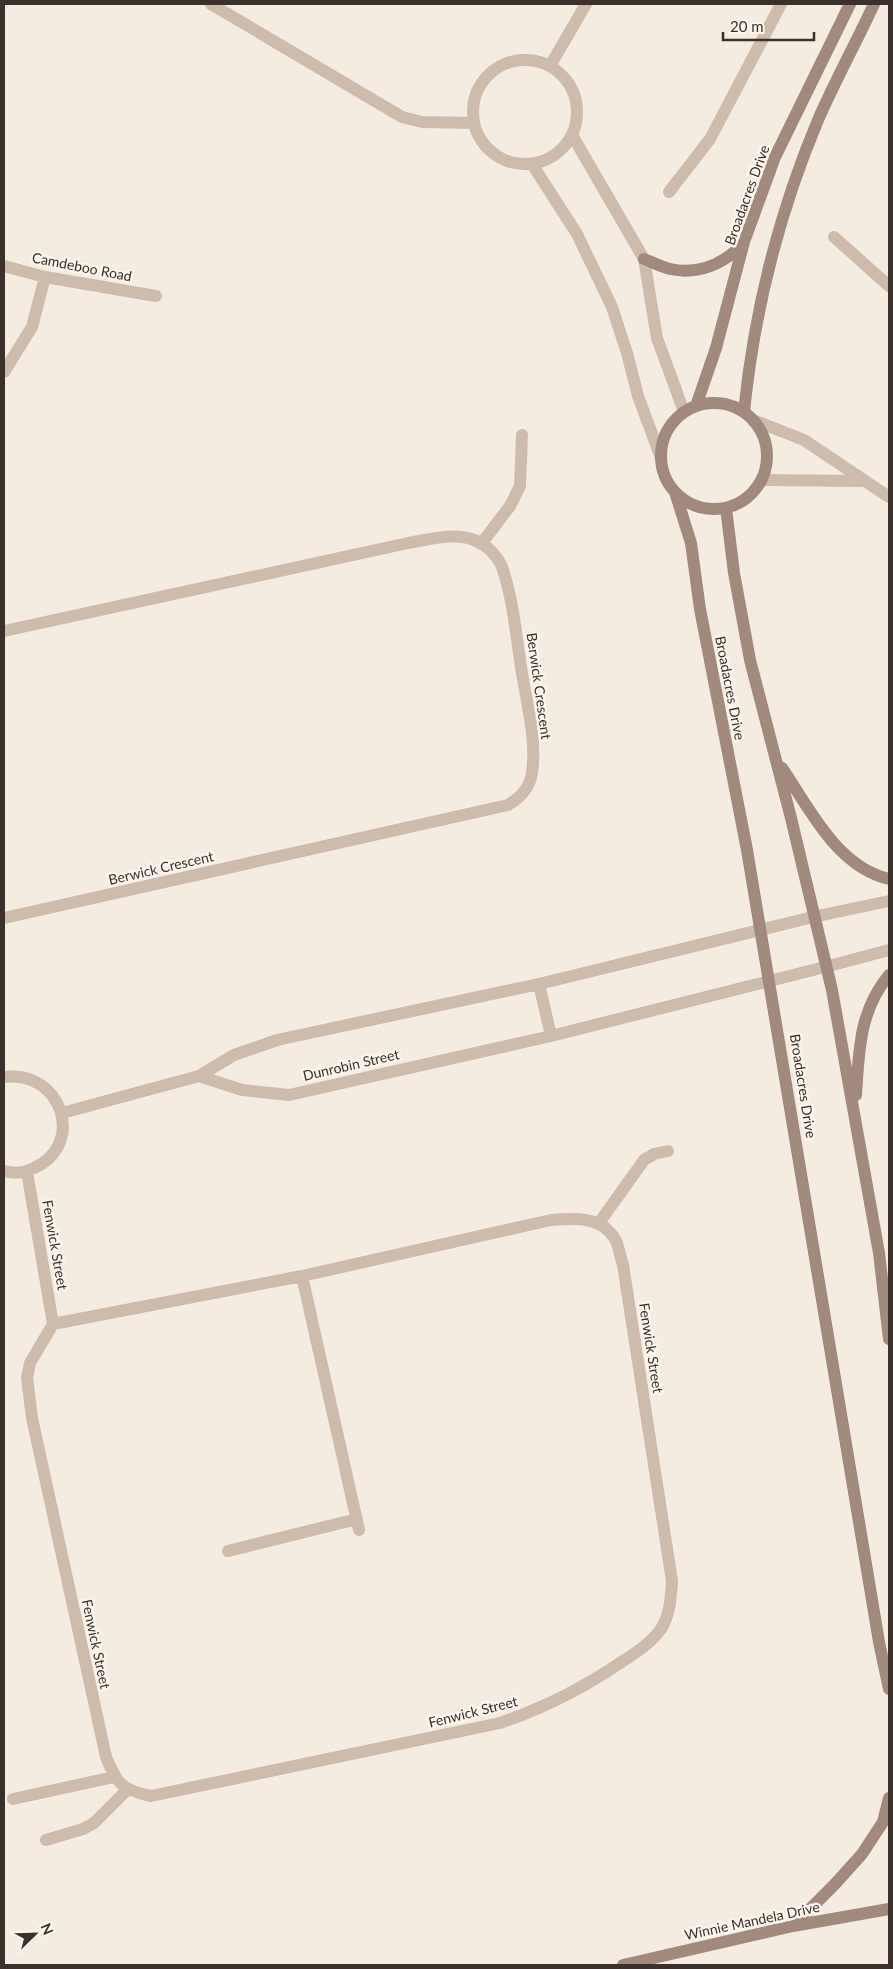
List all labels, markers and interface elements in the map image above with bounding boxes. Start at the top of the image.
scale bar [723,10,814,42]
text: 20 m [730,17,764,35]
street label: Broadacres Drive [721,142,773,247]
street label: Camdeboo Road [31,248,133,285]
street label: Berwick Crescent [524,632,555,740]
street label: Broadacres Drive [712,635,749,741]
street label: Berwick Crescent [107,847,215,888]
street label: Broadacres Drive [787,1033,820,1139]
street label: Dunrobin Street [301,1045,401,1084]
street label: Fenwick Street [39,1199,72,1291]
street label: Fenwick Street [636,1302,667,1394]
street label: Fenwick Street [79,1598,114,1690]
street label: Fenwick Street [427,1692,519,1731]
street label: Winnie Mandela Drive [683,1898,821,1943]
north arrow [10,1909,60,1959]
text: N [37,1920,57,1937]

